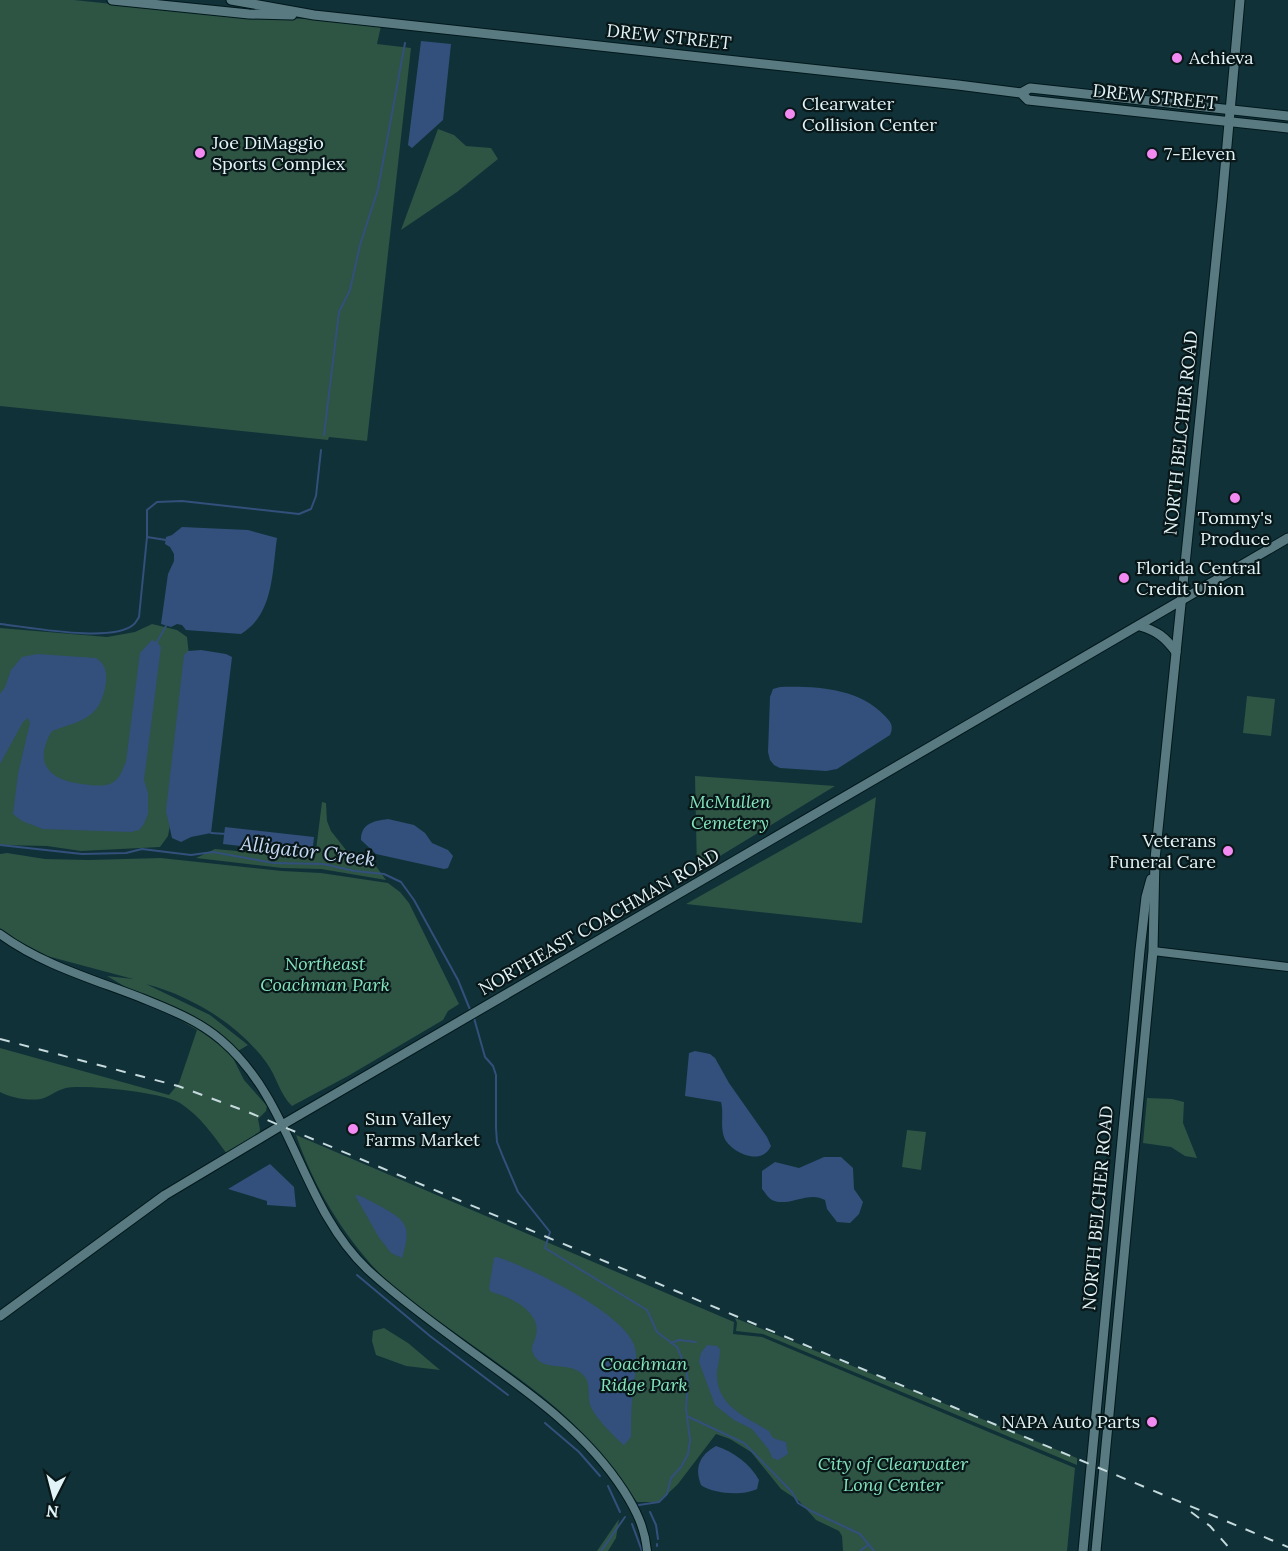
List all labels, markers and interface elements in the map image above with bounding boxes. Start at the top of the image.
street label: DREW STREET [606,19,733,55]
place label: Achieva [1188,46,1254,69]
marker: Achieva [1170,51,1184,65]
street label: DREW STREET [1092,79,1219,115]
place label: Clearwater Collision Center [802,92,937,136]
marker: Clearwater Collision Center [783,107,797,121]
place label: Joe DiMaggio Sports Complex [211,131,346,175]
place label: 7-Eleven [1164,142,1236,165]
marker: Joe DiMaggio Sports Complex [193,146,207,160]
marker: 7-Eleven [1145,147,1159,161]
street label: NORTH BELCHER ROAD [1158,330,1203,536]
marker: Tommy's Produce [1228,491,1242,505]
place label: Tommy's Produce [1198,506,1272,550]
place label: Florida Central Credit Union [1136,556,1261,600]
marker: Florida Central Credit Union [1117,571,1131,585]
park label: McMullen Cemetery [689,790,771,834]
place label: Veterans Funeral Care [1109,829,1216,873]
water label: Alligator Creek [238,830,377,871]
street label: NORTHEAST COACHMAN ROAD [474,843,723,1000]
marker: Veterans Funeral Care [1221,844,1235,858]
park label: Northeast Coachman Park [260,952,390,996]
street label: NORTH BELCHER ROAD [1077,1105,1118,1311]
place label: Sun Valley Farms Market [365,1107,480,1151]
marker: Sun Valley Farms Market [346,1122,360,1136]
park label: Coachman Ridge Park [600,1352,688,1396]
place label: NAPA Auto Parts [1001,1410,1140,1433]
marker: NAPA Auto Parts [1145,1415,1159,1429]
park label: City of Clearwater Long Center [818,1452,969,1496]
north arrow [24,1467,84,1527]
text: N [45,1501,60,1523]

